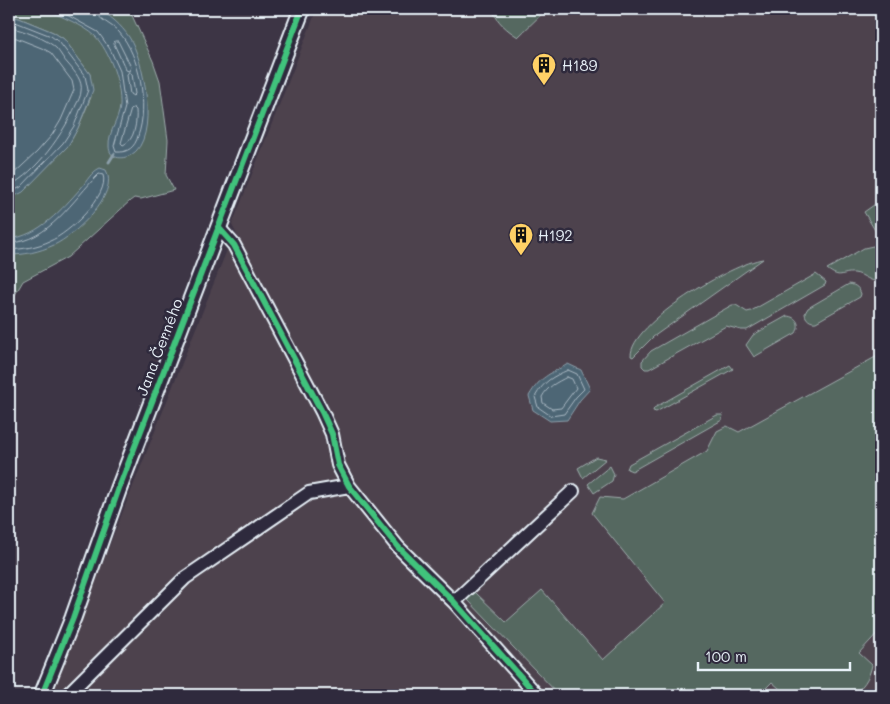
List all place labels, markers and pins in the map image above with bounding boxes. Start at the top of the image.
building icon: H189 [531,52,557,86]
place label: H189 [562,55,597,75]
building icon: H192 [508,222,534,256]
place label: H192 [538,225,573,245]

